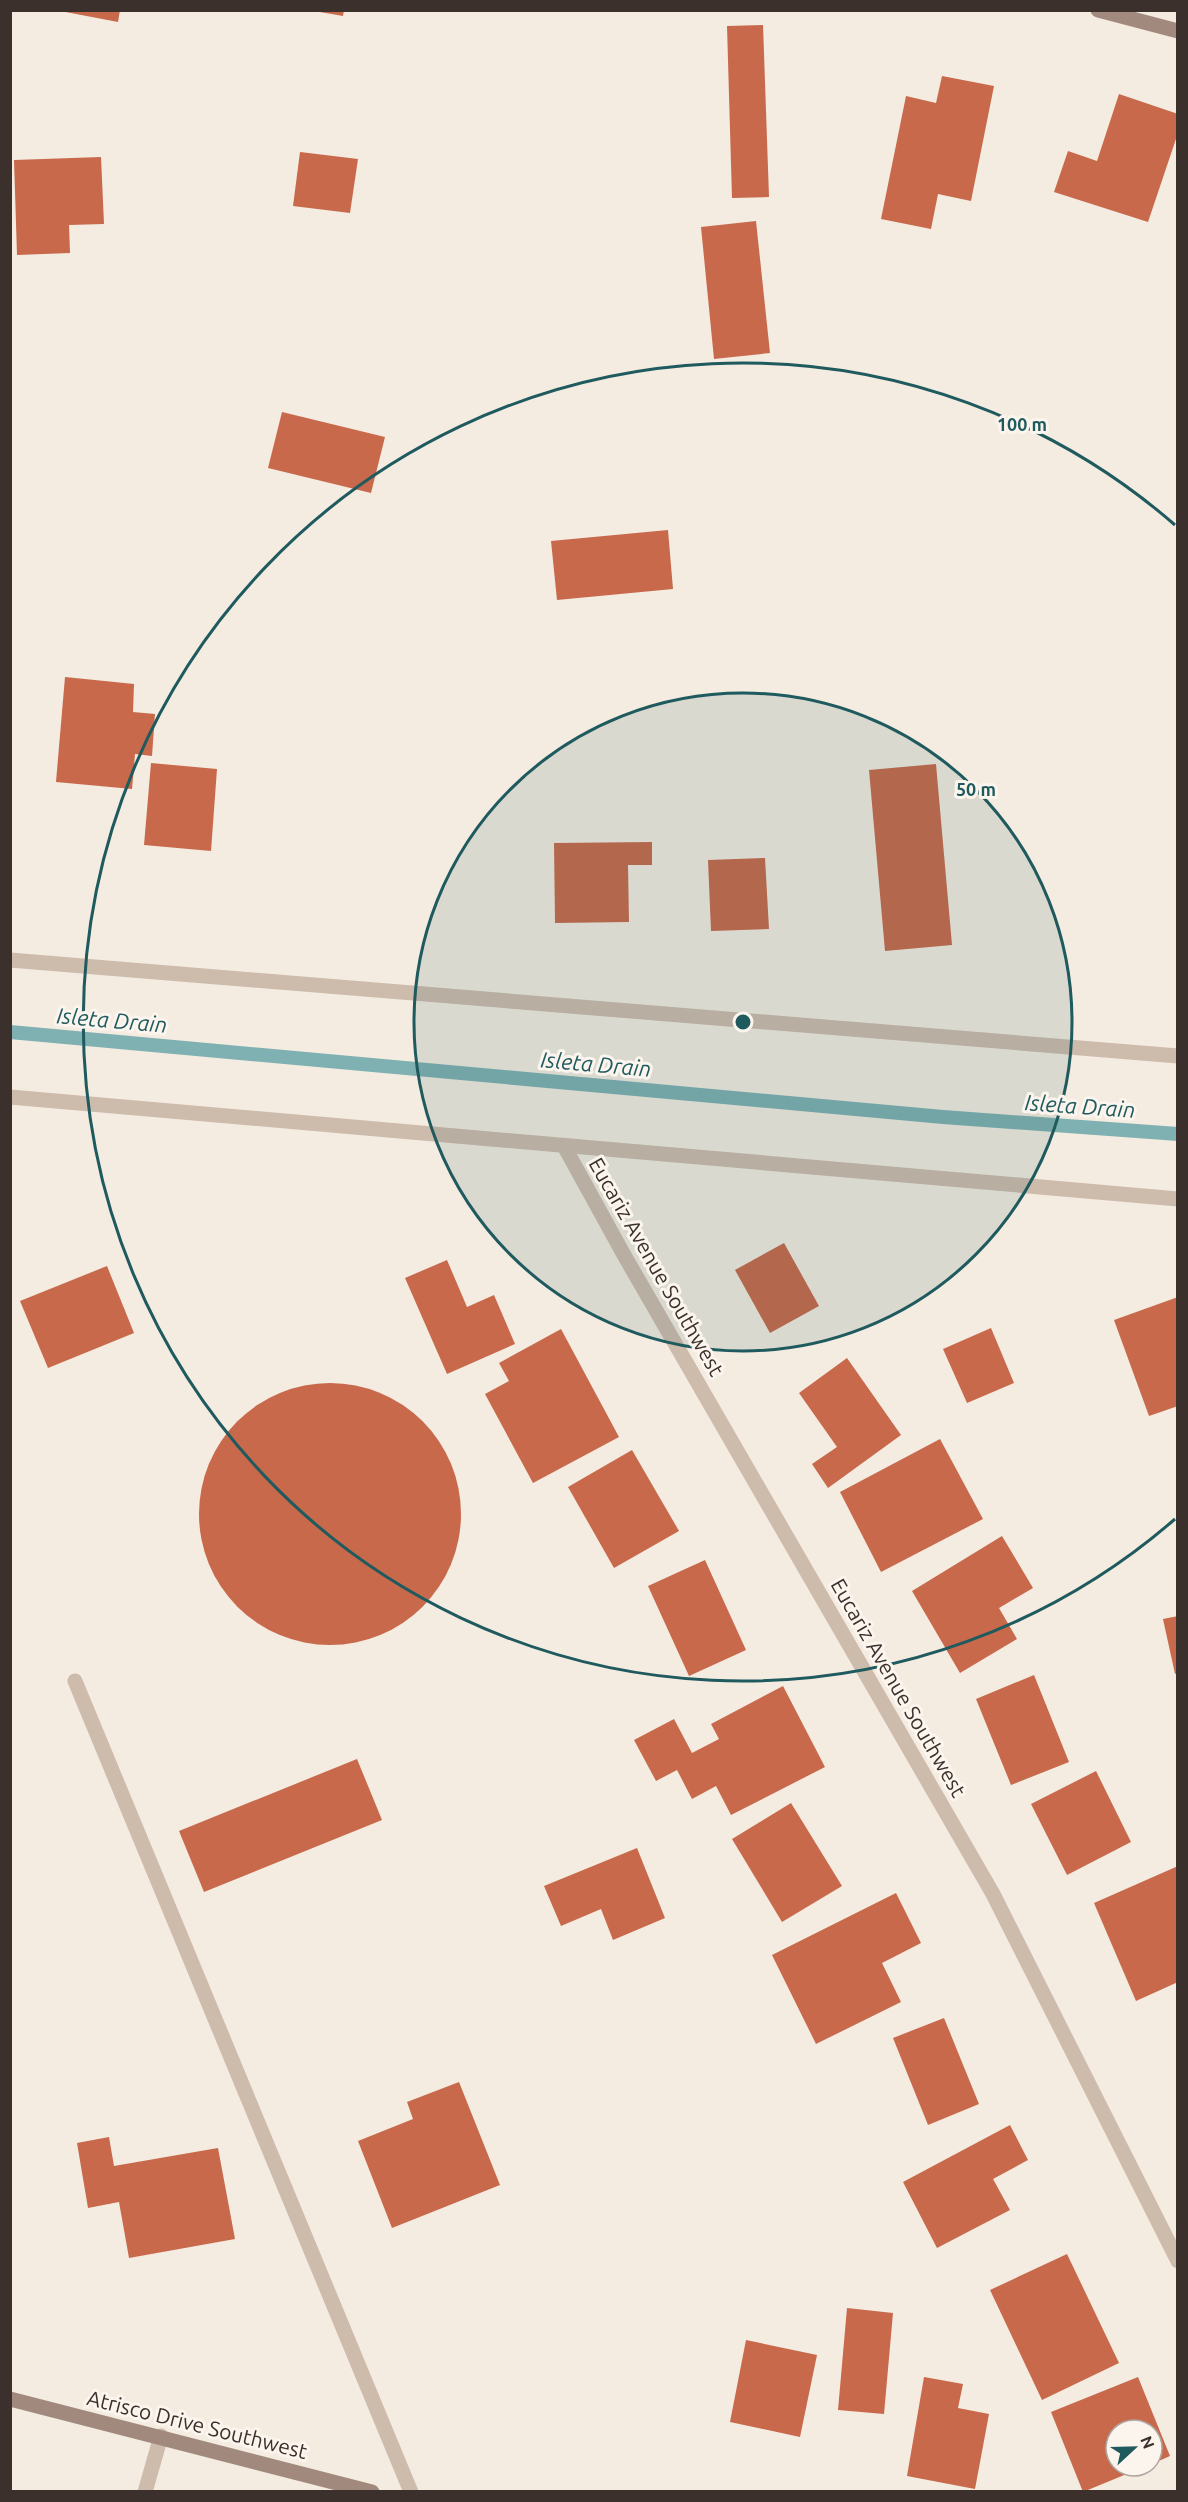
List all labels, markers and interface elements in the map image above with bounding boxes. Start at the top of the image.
text: 100 m [997,414,1047,434]
text: 50 m [956,779,996,799]
water label: Isleta Drain [56,1002,168,1037]
centre of rings [733,1012,753,1032]
water label: Isleta Drain [540,1046,652,1081]
water label: Isleta Drain [1024,1089,1136,1122]
street label: Eucariz Avenue Southwest [584,1153,729,1380]
street label: Eucariz Avenue Southwest [826,1574,971,1801]
street label: Atrisco Drive Southwest [85,2385,310,2463]
north arrow [1104,2418,1164,2478]
text: N [1137,2433,1158,2451]

